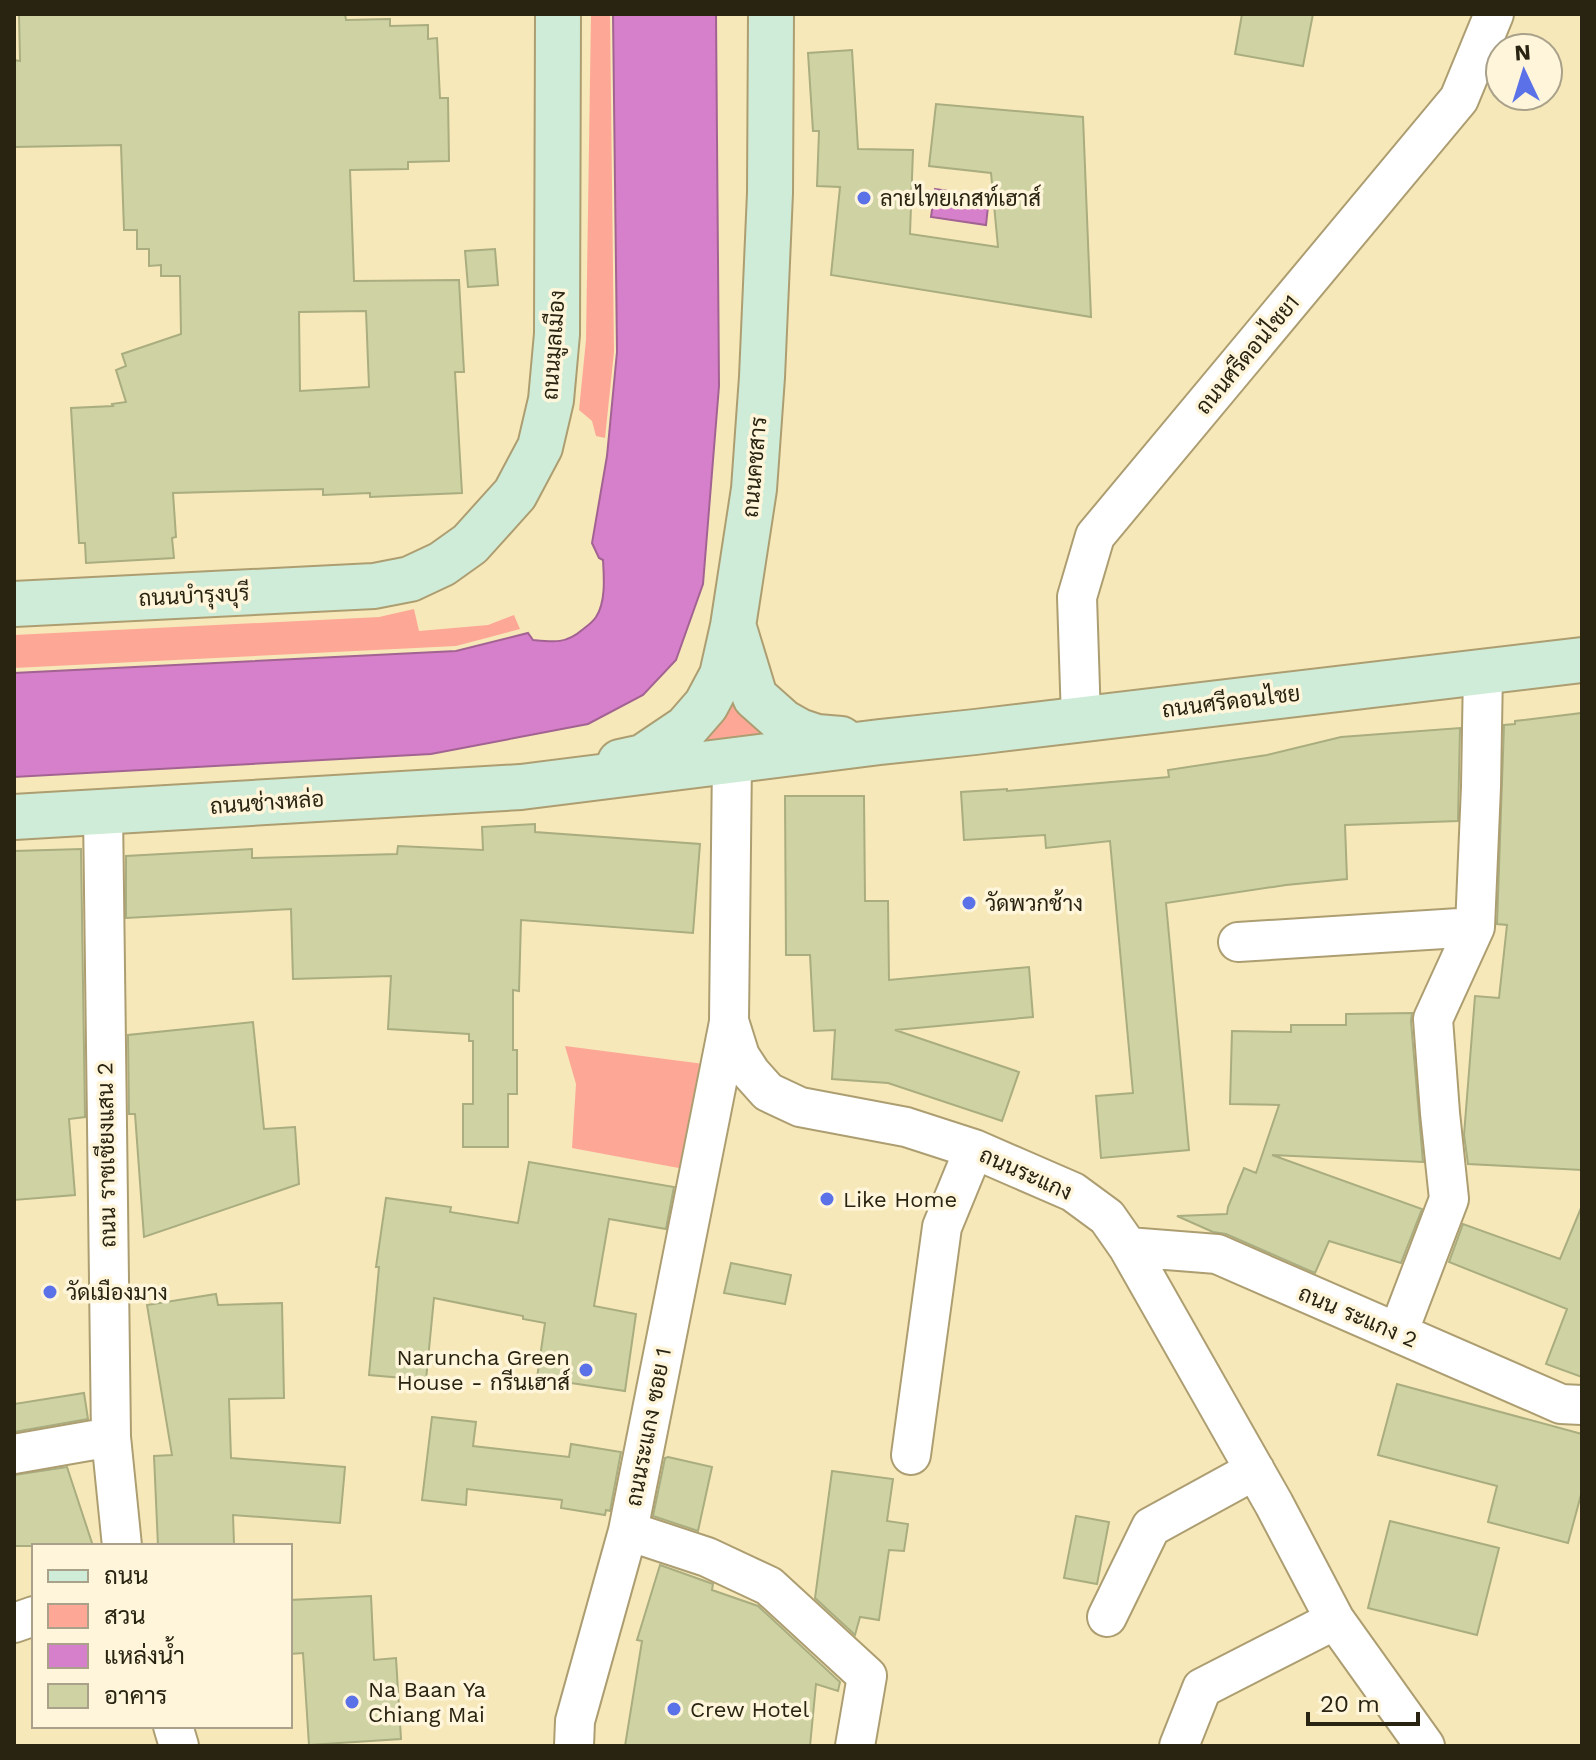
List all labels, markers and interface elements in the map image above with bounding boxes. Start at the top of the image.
north arrow [1484,32,1564,112]
text: N [1514,40,1532,66]
place label: ลายไทยเกสท์เฮาส์ [880,184,1041,211]
marker: ลายไทยเกสท์เฮาส์ [855,189,873,207]
street label: ถนนศรีดอนไชย1 [1189,288,1304,419]
street label: ถนนมูลเมือง [536,289,573,401]
street label: ถนนคชสาร [738,415,771,519]
street label: ถนนบำรุงบุรี [138,579,250,614]
street label: ถนนศรีดอนไชย [1160,679,1302,722]
street label: ถนนช่างหล่อ [209,786,325,819]
place label: วัดพวกช้าง [985,889,1083,916]
marker: วัดพวกช้าง [960,894,978,912]
street label: ถนน ราชเชียงแสน 2 [91,1062,121,1248]
street label: ถนนระแกง [976,1142,1076,1205]
place label: Like Home [843,1187,957,1212]
marker: Like Home [818,1190,836,1208]
place label: วัดเมืองมาง [66,1279,168,1305]
street label: ถนน ระแกง 2 [1295,1280,1421,1353]
marker: วัดเมืองมาง [41,1283,59,1301]
place label: Naruncha Green House - กรีนเฮาส์ [396,1345,570,1395]
street label: ถนนระแกง ซอย 1 [621,1346,676,1508]
marker: Naruncha Green House - กรีนเฮาส์ [577,1361,595,1379]
legend [32,1544,292,1728]
text: ถนน [104,1562,149,1590]
text: สวน [104,1602,146,1630]
text: แหล่งน้ำ [104,1636,185,1670]
scale bar [1308,1676,1418,1726]
place label: Na Baan Ya Chiang Mai [368,1677,486,1727]
text: อาคาร [104,1682,167,1710]
text: 20 m [1320,1690,1380,1718]
marker: Na Baan Ya Chiang Mai [343,1693,361,1711]
place label: Crew Hotel [690,1697,809,1722]
marker: Crew Hotel [665,1700,683,1718]

